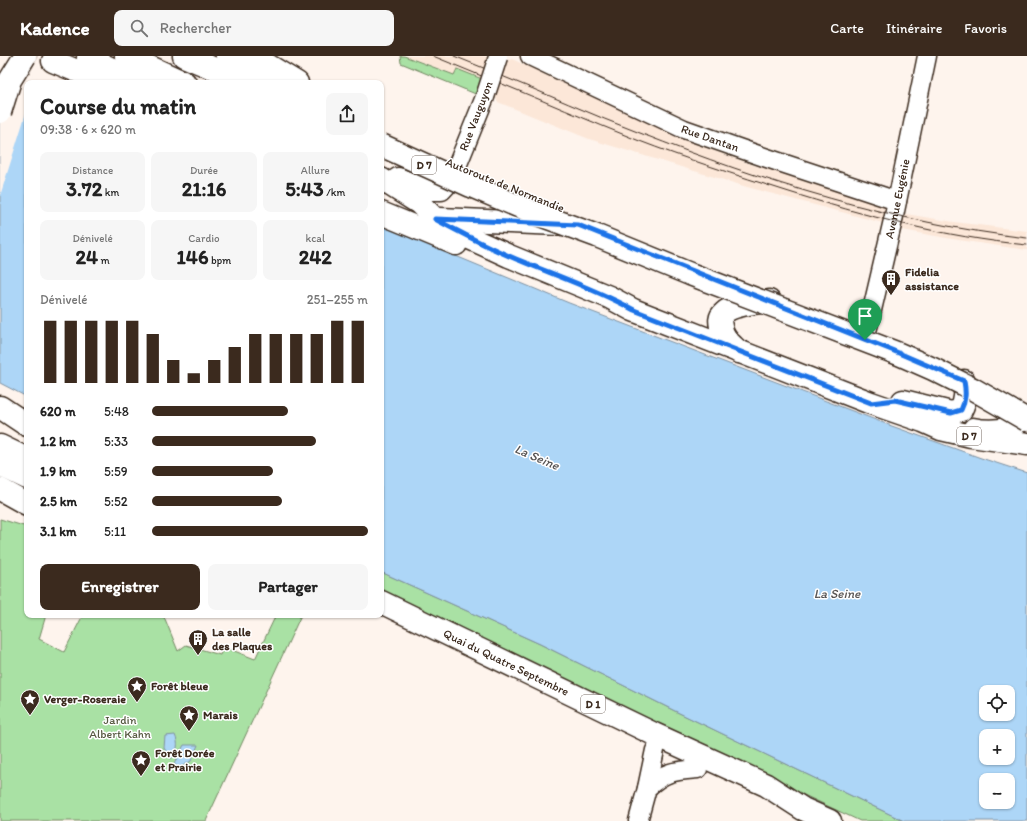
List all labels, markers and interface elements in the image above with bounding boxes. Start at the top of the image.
search box [114,10,394,46]
text: Kadence [20,17,90,40]
icon: search [128,17,150,39]
text: Rechercher [160,19,232,37]
text: Carte [830,20,864,37]
text: Itinéraire [886,20,942,37]
text: Favoris [964,20,1007,37]
street label: Rue Vauguyon [456,79,496,153]
text: Course du matin [40,93,196,120]
button: share [326,93,368,135]
text: 09:38 · 6 × 620 m [40,122,136,137]
street label: Rue Dantan [679,122,741,155]
street label: Autoroute de Normandie [444,155,567,215]
road number: D 7 [412,156,436,174]
street label: Avenue Eugénie [882,157,913,240]
text: Distance [72,164,113,177]
text: Durée [190,164,218,177]
text: Allure [301,164,330,177]
text: 3.72 [66,177,102,201]
text: 21:16 [182,177,226,201]
text: 5:43 [285,177,324,201]
text: km [102,186,119,199]
text: /km [324,186,345,199]
text: Dénivelé [73,232,113,245]
text: Cardio [188,232,220,245]
text: kcal [306,232,325,245]
text: 24 [76,245,98,269]
text: 146 [177,245,208,269]
text: 242 [299,245,332,269]
text: m [98,254,110,267]
text: bpm [208,254,231,267]
place label: Fidelia assistance [905,265,959,293]
building icon: Fidelia assistance [880,268,902,296]
text: Dénivelé [40,292,88,307]
text: 251–255 m [307,292,368,307]
pin [848,299,882,340]
icon: arrive [854,305,876,327]
text: 620 m [40,404,76,419]
text: 5:48 [104,404,129,419]
road number: D 7 [957,427,981,445]
text: 1.2 km [40,434,76,449]
text: 5:33 [104,434,128,449]
water label: La Seine [513,441,562,473]
text: 1.9 km [40,464,76,479]
text: 5:59 [104,464,128,479]
text: 2.5 km [40,494,77,509]
text: 5:52 [104,494,128,509]
text: 3.1 km [40,524,76,539]
text: 5:11 [104,524,126,539]
button: Enregistrer [40,564,200,610]
button: Partager [208,564,368,610]
water label: La Seine [814,586,861,601]
place label: La salle des Plaques [212,625,273,654]
street label: Quai du Quatre Septembre [441,626,572,699]
building icon: La salle des Plaques [187,628,209,656]
place icon: Forêt bleue [126,675,148,703]
place label: Forêt bleue [151,679,209,693]
map controls [979,685,1015,809]
button: locate [979,685,1015,721]
place icon: Verger-Roseraie [19,688,41,716]
place label: Verger-Roseraie [44,692,126,707]
road number: D 1 [581,695,605,713]
place icon: Marais [178,704,200,732]
place label: Marais [203,708,238,722]
park label: Jardin Albert Kahn [89,713,151,741]
button: + [979,729,1015,765]
place label: Forêt Dorée et Prairie [155,746,215,774]
place icon: Forêt Dorée et Prairie [130,749,152,777]
button: − [979,773,1015,809]

